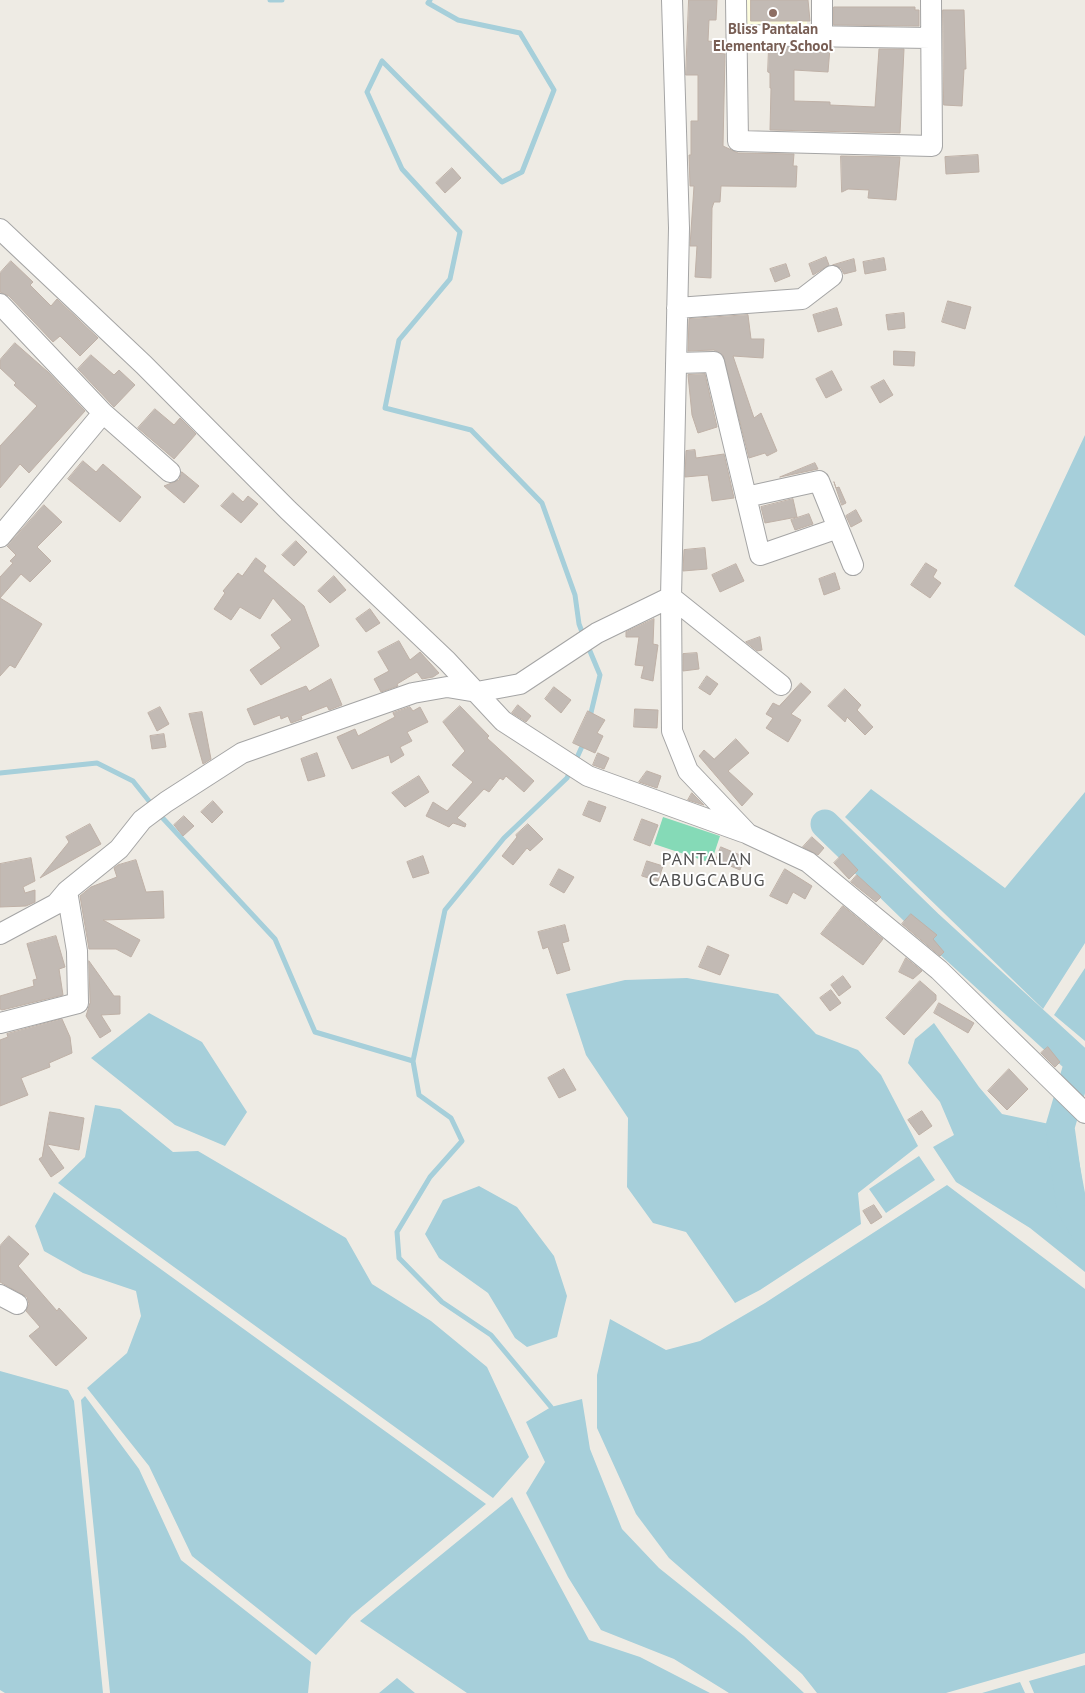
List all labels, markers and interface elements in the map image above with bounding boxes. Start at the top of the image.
marker: Bliss Pantalan Elementary School [767,7,779,19]
place label: Bliss Pantalan Elementary School [713,21,833,56]
district label: PANTALAN CABUGCABUG [647,849,767,892]

